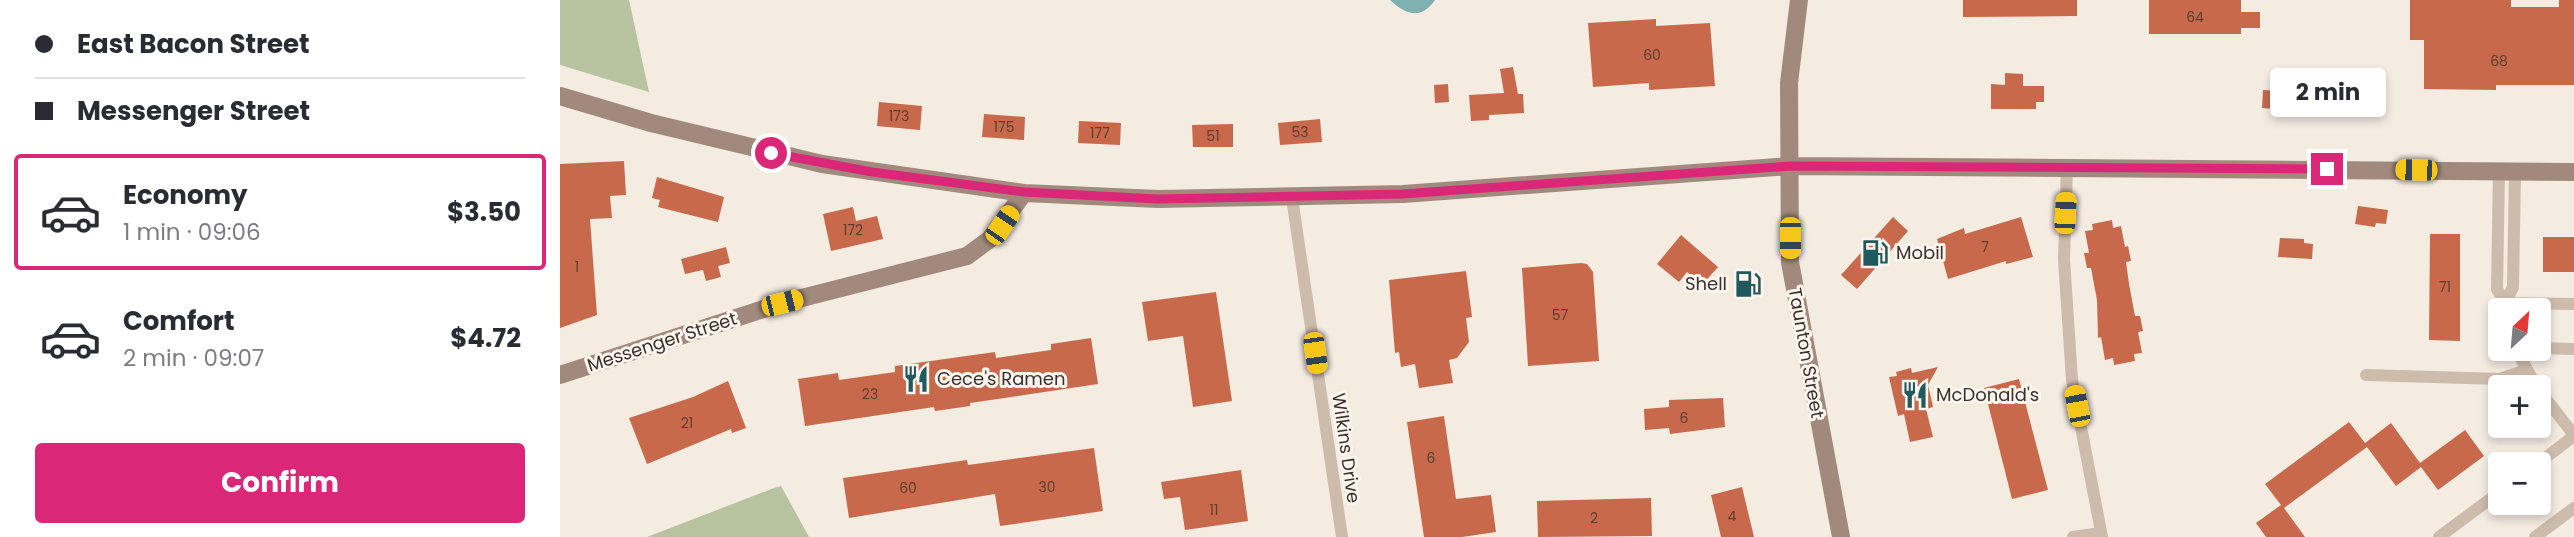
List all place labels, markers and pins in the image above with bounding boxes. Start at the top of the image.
fuel station icon: Mobil [1860,238,1890,268]
place label: Mobil [1896,240,1944,265]
fuel station icon: Shell [1733,269,1763,299]
place label: Shell [1685,271,1727,296]
restaurant icon: Cece's Ramen [901,364,931,394]
place label: Cece's Ramen [937,366,1066,391]
restaurant icon: McDonald's [1900,380,1930,410]
place label: McDonald's [1936,382,2039,407]

